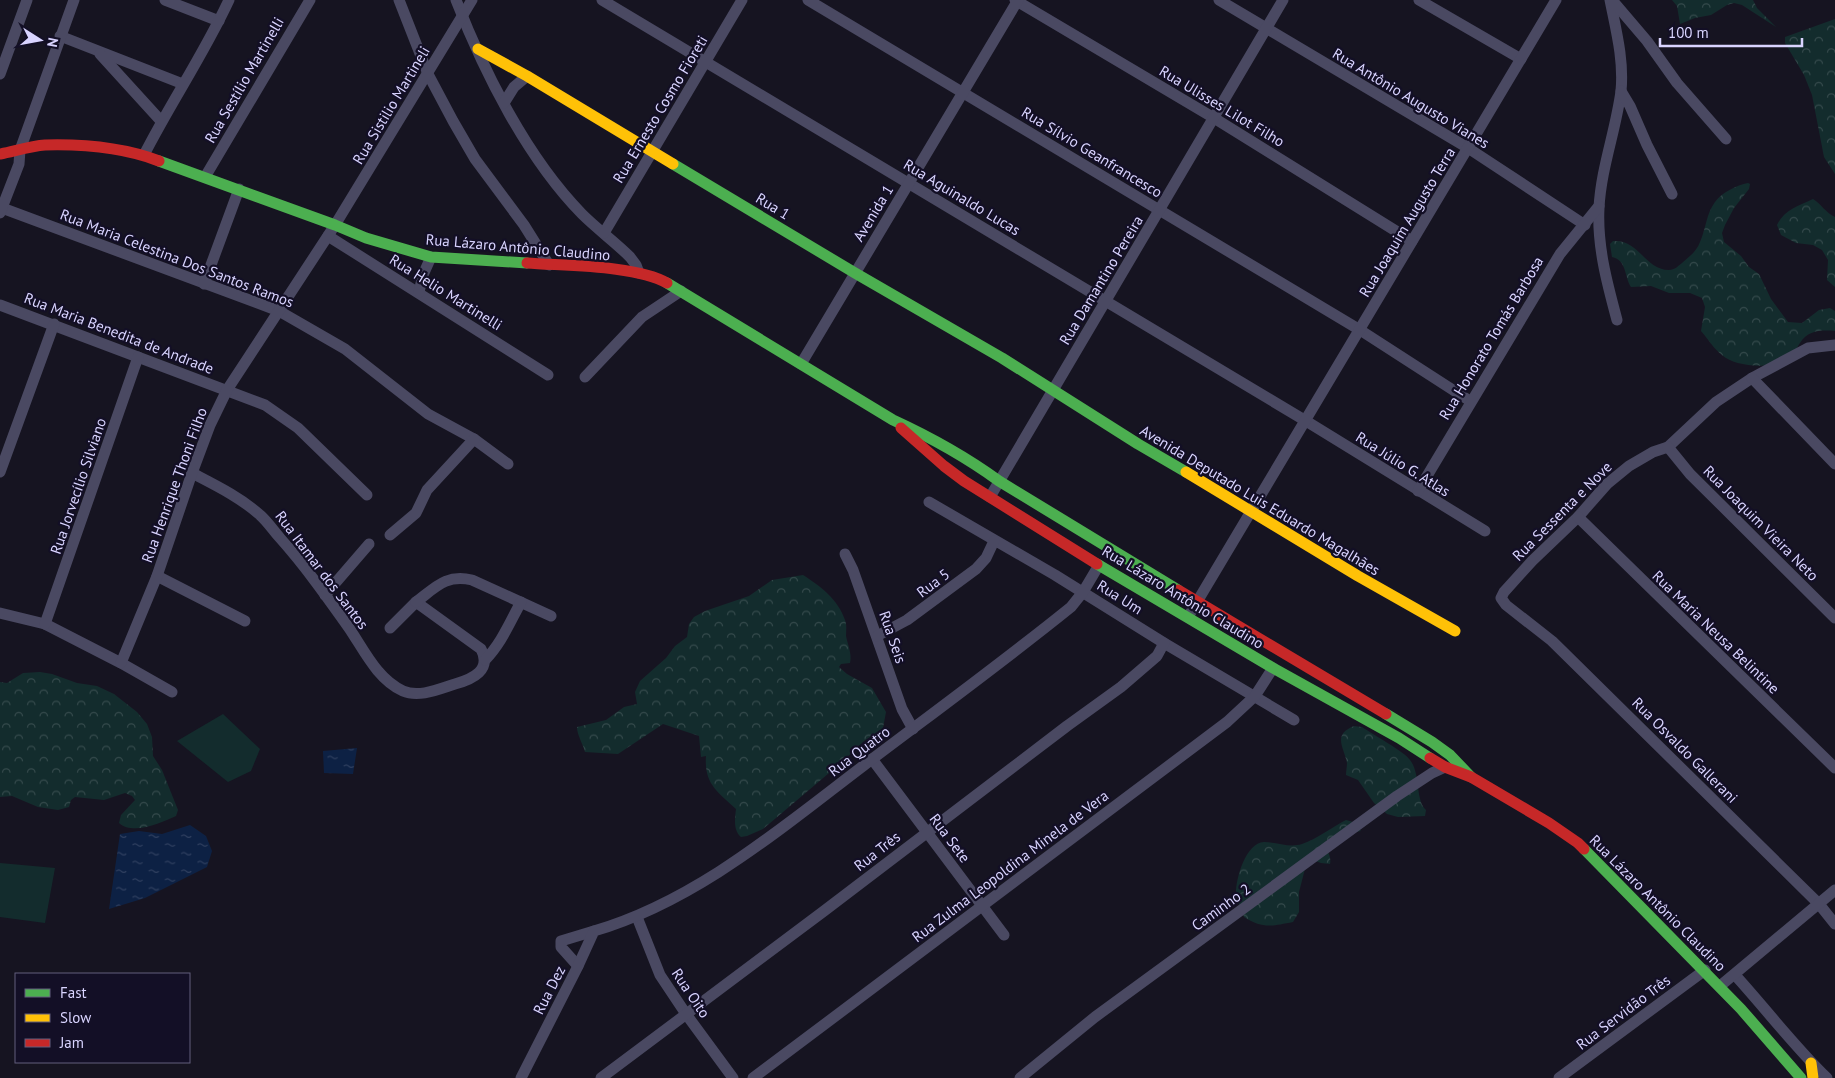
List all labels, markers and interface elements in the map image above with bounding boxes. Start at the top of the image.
street label: Rua Sestílio Martinelli [200,14,288,146]
north arrow [15,15,65,65]
scale bar [1660,15,1802,47]
text: 100 m [1668,23,1709,42]
street label: Rua Ernesto Cosmo Fioreti [608,32,712,186]
text: N [43,36,62,49]
street label: Rua Sistilio Martineli [348,43,434,167]
street label: Rua Antônio Augusto Vianes [1329,44,1493,152]
street label: Rua Ulisses Lilot Filho [1156,61,1288,151]
street label: Rua Sílvio Geanfrancesco [1018,102,1166,202]
street label: Rua Joaquim Augusto Terra [1355,144,1459,300]
street label: Rua Aguinaldo Lucas [900,155,1024,239]
street label: Avenida 1 [849,181,897,245]
street label: Rua 1 [752,188,794,224]
street label: Rua Maria Celestina Dos Santos Ramos [57,205,297,311]
street label: Rua Damantino Pereira [1055,212,1147,348]
street label: Rua Lázaro Antônio Claudino [425,229,611,265]
street label: Rua Helio Martinelli [386,250,506,334]
street label: Rua Honorato Tomás Barbosa [1435,253,1547,423]
street label: Rua Maria Benedita de Andrade [22,288,216,378]
street label: Rua Henrique Thoni Filho [137,405,211,565]
street label: Rua Jorvecílio Silviano [46,415,110,557]
street label: Avenida Deputado Luis Eduardo Magalhães [1137,421,1383,579]
street label: Rua Júlio G. Atlas [1352,427,1454,501]
street label: Rua Sessenta e Nove [1508,457,1616,565]
street label: Rua Joaquim Vieira Neto [1699,461,1823,585]
street label: Rua Itamar dos Santos [271,507,373,633]
street label: Rua Lázaro Antônio Claudino [1099,541,1267,653]
street label: Rua 5 [913,564,953,602]
street label: Rua Maria Neusa Belintine [1648,566,1784,698]
street label: Rua Um [1094,576,1146,618]
street label: Rua Seis [875,608,911,666]
street label: Rua Osvaldo Gallerani [1628,693,1742,807]
street label: Rua Quatro [824,722,894,780]
street label: Rua Zulma Leopoldina Minela de Vera [908,786,1112,946]
street label: Rua Sete [925,810,975,866]
street label: Rua Três [850,827,904,875]
street label: Rua Lázaro Antônio Claudino [1586,831,1730,975]
street label: Caminho 2 [1188,879,1254,935]
street label: Rua Dez [529,962,569,1018]
street label: Rua Oito [668,965,714,1021]
street label: Rua Servidão Três [1572,970,1674,1054]
legend [15,973,190,1063]
text: Fast [60,983,87,1002]
text: Slow [60,1008,91,1027]
text: Jam [59,1033,84,1052]

